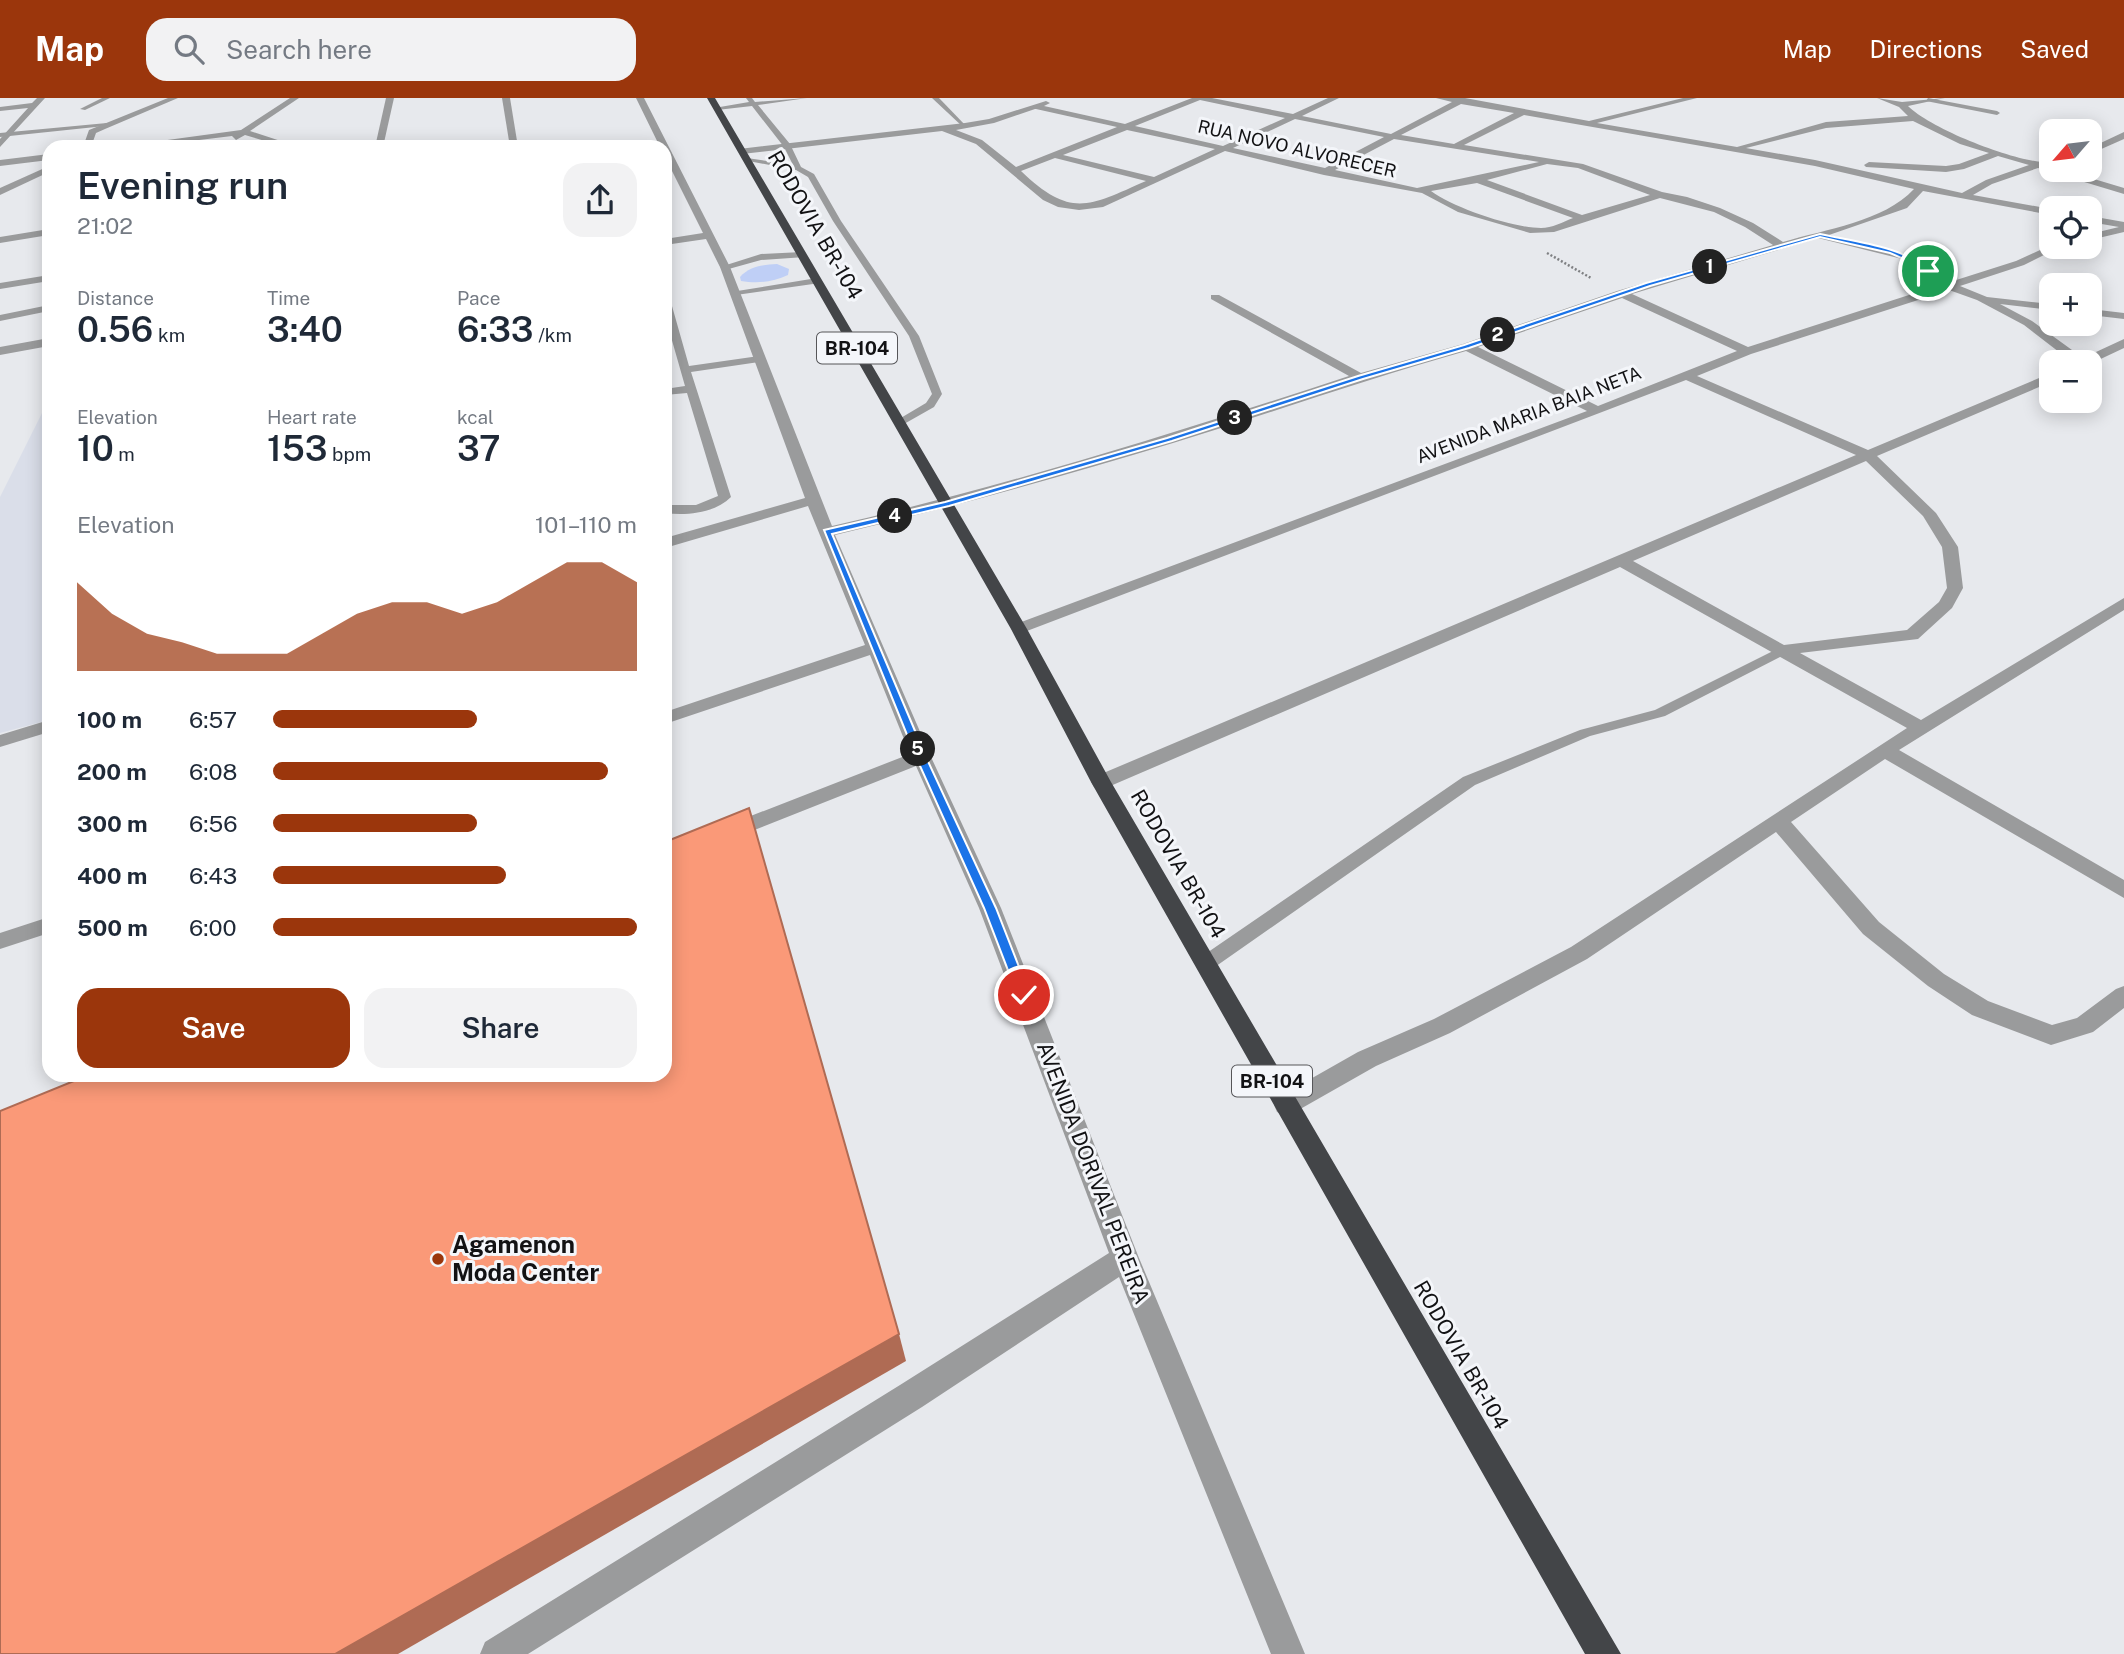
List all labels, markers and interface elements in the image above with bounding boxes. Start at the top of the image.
search box [146,18,636,81]
text: Map [35,30,104,68]
icon: search [170,30,208,68]
text: Search here [226,34,372,65]
text: Map [1783,35,1832,63]
text: Directions [1870,35,1982,63]
text: Saved [2020,35,2089,63]
street label: RUA NOVO ALVORECER [1196,115,1398,182]
north arrow [2039,119,2102,182]
map controls [2039,119,2102,413]
street label: RODOVIA BR-104 [763,146,868,304]
text: Evening run [77,163,288,208]
button: share [563,163,637,237]
button: locate [2039,196,2102,259]
text: 21:02 [77,212,133,239]
pin [1898,241,1958,301]
pin: 1 [1692,250,1728,284]
icon: arrive [1909,252,1947,290]
text: 1 [1705,255,1714,277]
button: + [2039,273,2102,336]
text: Distance [77,287,154,309]
text: Time [267,287,310,309]
text: Pace [457,287,500,309]
text: 0.56 [77,309,153,350]
text: 3:40 [267,309,343,350]
text: 6:33 [457,309,534,350]
pin: 2 [1480,317,1516,352]
text: 2 [1491,323,1504,345]
text: km [153,324,185,346]
text: /km [534,324,572,346]
road number: BR-104 [817,332,897,364]
button: − [2039,350,2102,413]
street label: AVENIDA MARIA BAIA NETA [1414,362,1644,467]
pin: 3 [1218,400,1252,436]
text: Elevation [77,406,158,428]
text: Heart rate [267,406,357,428]
text: kcal [457,406,494,428]
text: 3 [1228,406,1241,428]
text: 10 [77,428,114,469]
text: 153 [267,428,327,469]
text: 37 [457,428,501,469]
text: m [114,443,135,465]
text: bpm [327,443,371,465]
pin: 4 [878,498,912,534]
text: 4 [888,504,901,526]
text: Elevation [77,511,175,538]
text: 101–110 m [535,511,637,538]
text: 100 m [77,706,142,733]
text: 6:57 [189,706,237,733]
pin: 5 [900,732,936,766]
text: 5 [911,737,924,759]
text: 200 m [77,758,147,785]
text: 6:08 [189,758,237,785]
street label: RODOVIA BR-104 [1126,785,1231,943]
text: 300 m [77,810,148,837]
text: 6:56 [189,810,238,837]
text: 400 m [77,862,147,889]
text: 6:43 [189,862,237,889]
text: 500 m [77,914,148,941]
text: 6:00 [189,914,237,941]
pin [994,965,1054,1025]
icon: check [1005,976,1043,1014]
button: Save [77,988,350,1068]
button: Share [364,988,637,1068]
street label: AVENIDA DORIVAL PEREIRA [1032,1038,1155,1307]
road number: BR-104 [1232,1065,1312,1096]
place label: Agamenon Moda Center [452,1230,599,1286]
marker: Agamenon Moda Center [430,1251,446,1267]
street label: RODOVIA BR-104 [1409,1276,1514,1434]

